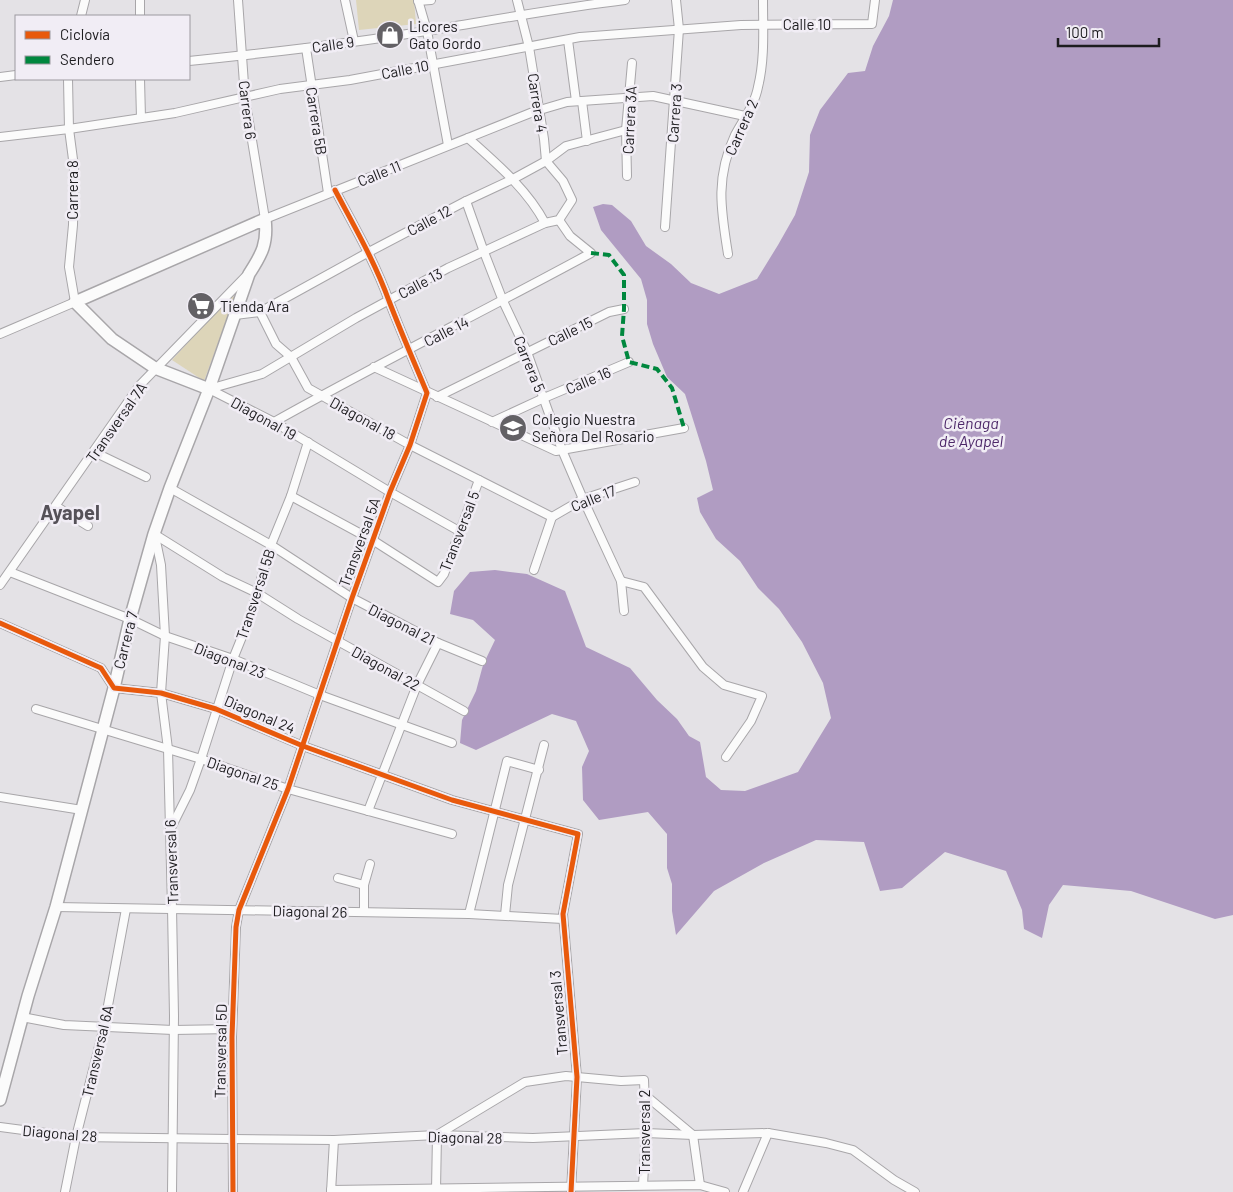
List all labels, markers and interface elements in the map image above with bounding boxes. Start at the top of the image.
legend [15,15,190,80]
street label: Calle 10 [783,15,831,33]
scale bar [1058,15,1159,47]
place label: Licores Gato Gordo [409,17,481,52]
shop icon: Licores Gato Gordo [375,20,405,50]
text: 100 m [1066,23,1104,41]
text: Ciclovía [60,25,110,43]
street label: Calle 9 [311,32,355,56]
text: Sendero [60,50,114,68]
street label: Calle 10 [380,56,430,82]
street label: Carrera 4 [524,72,552,134]
street label: Carrera 6 [235,79,261,141]
street label: Carrera 3 [663,83,685,143]
street label: Carrera 3A [618,85,640,155]
street label: Carrera 5B [303,86,331,156]
street label: Carrera 2 [721,96,761,158]
street label: Calle 11 [355,156,403,190]
street label: Carrera 8 [63,160,81,220]
street label: Calle 12 [404,201,454,239]
street label: Calle 13 [395,264,445,302]
supermarket icon: Tienda Ara [186,291,216,321]
place label: Tienda Ara [220,297,289,315]
street label: Calle 14 [420,312,472,350]
street label: Calle 15 [545,312,595,350]
street label: Carrera 5 [511,333,549,395]
street label: Calle 16 [563,362,613,398]
street label: Transversal 7A [82,379,150,465]
street label: Diagonal 19 [228,393,300,443]
street label: Diagonal 18 [327,393,399,443]
place label: Colegio Nuestra Señora Del Rosario [532,410,654,445]
school or university icon: Colegio Nuestra Señora Del Rosario [498,413,528,443]
water label: Ciénaga de Ayapel [939,413,1004,450]
street label: Calle 17 [568,481,618,515]
street label: Transversal 5 [435,488,483,574]
street label: Transversal 5A [334,495,384,589]
district label: Ayapel [40,500,100,524]
street label: Transversal 5B [232,546,278,642]
street label: Diagonal 21 [366,600,438,648]
street label: Carrera 7 [109,609,141,671]
street label: Diagonal 23 [192,638,268,682]
street label: Diagonal 22 [349,642,423,694]
street label: Diagonal 24 [222,691,298,737]
street label: Diagonal 25 [205,752,281,794]
street label: Transversal 6 [161,819,181,905]
street label: Diagonal 26 [272,901,348,921]
street label: Transversal 3 [545,970,571,1056]
street label: Transversal 6A [78,1003,116,1099]
street label: Transversal 5D [210,1004,230,1098]
street label: Transversal 2 [635,1089,653,1175]
street label: Diagonal 28 [22,1121,98,1145]
street label: Diagonal 28 [427,1127,503,1147]

